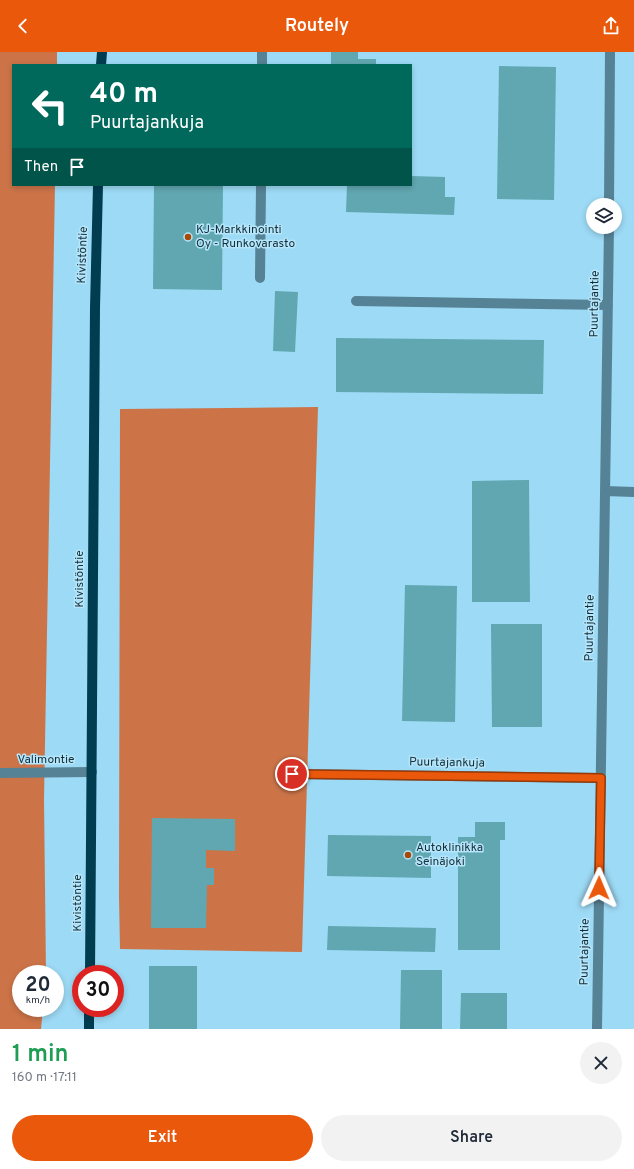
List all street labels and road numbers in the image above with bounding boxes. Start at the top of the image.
street label: Kivistöntie [74,226,92,284]
street label: Puurtajantie [586,270,604,338]
street label: Kivistöntie [72,550,88,608]
street label: Puurtajantie [581,594,599,662]
street label: Valimontie [18,752,74,768]
street label: Puurtajankuja [409,754,485,772]
street label: Kivistöntie [70,874,86,932]
street label: Puurtajantie [576,918,594,986]

